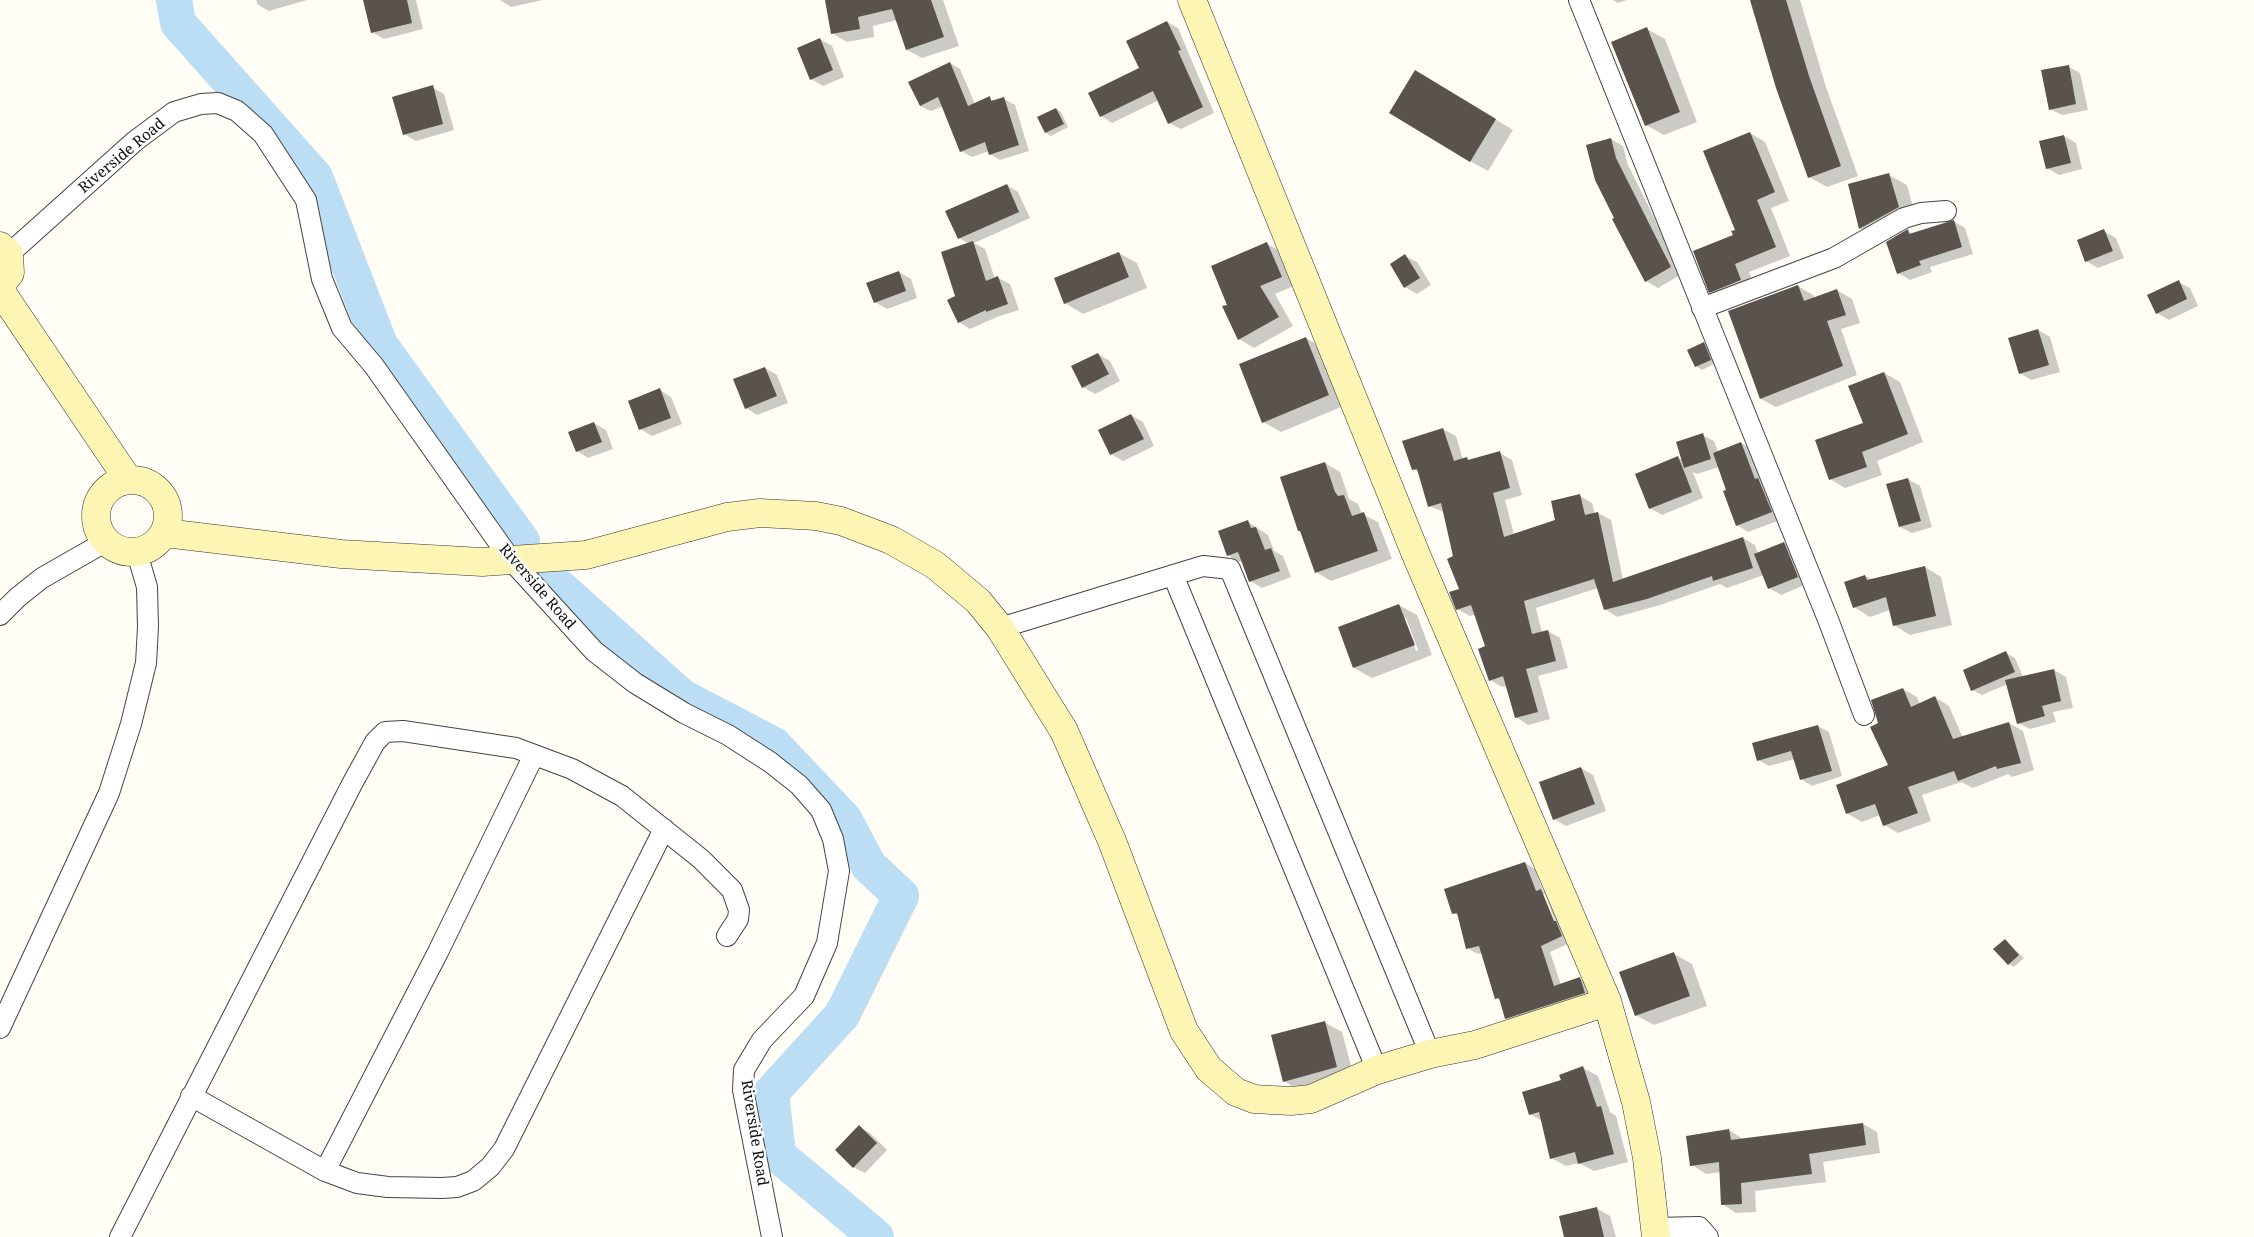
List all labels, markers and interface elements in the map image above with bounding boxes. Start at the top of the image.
street label: Riverside Road [75,115,169,197]
street label: Riverside Road [495,541,579,633]
street label: Riverside Road [737,1079,771,1187]

